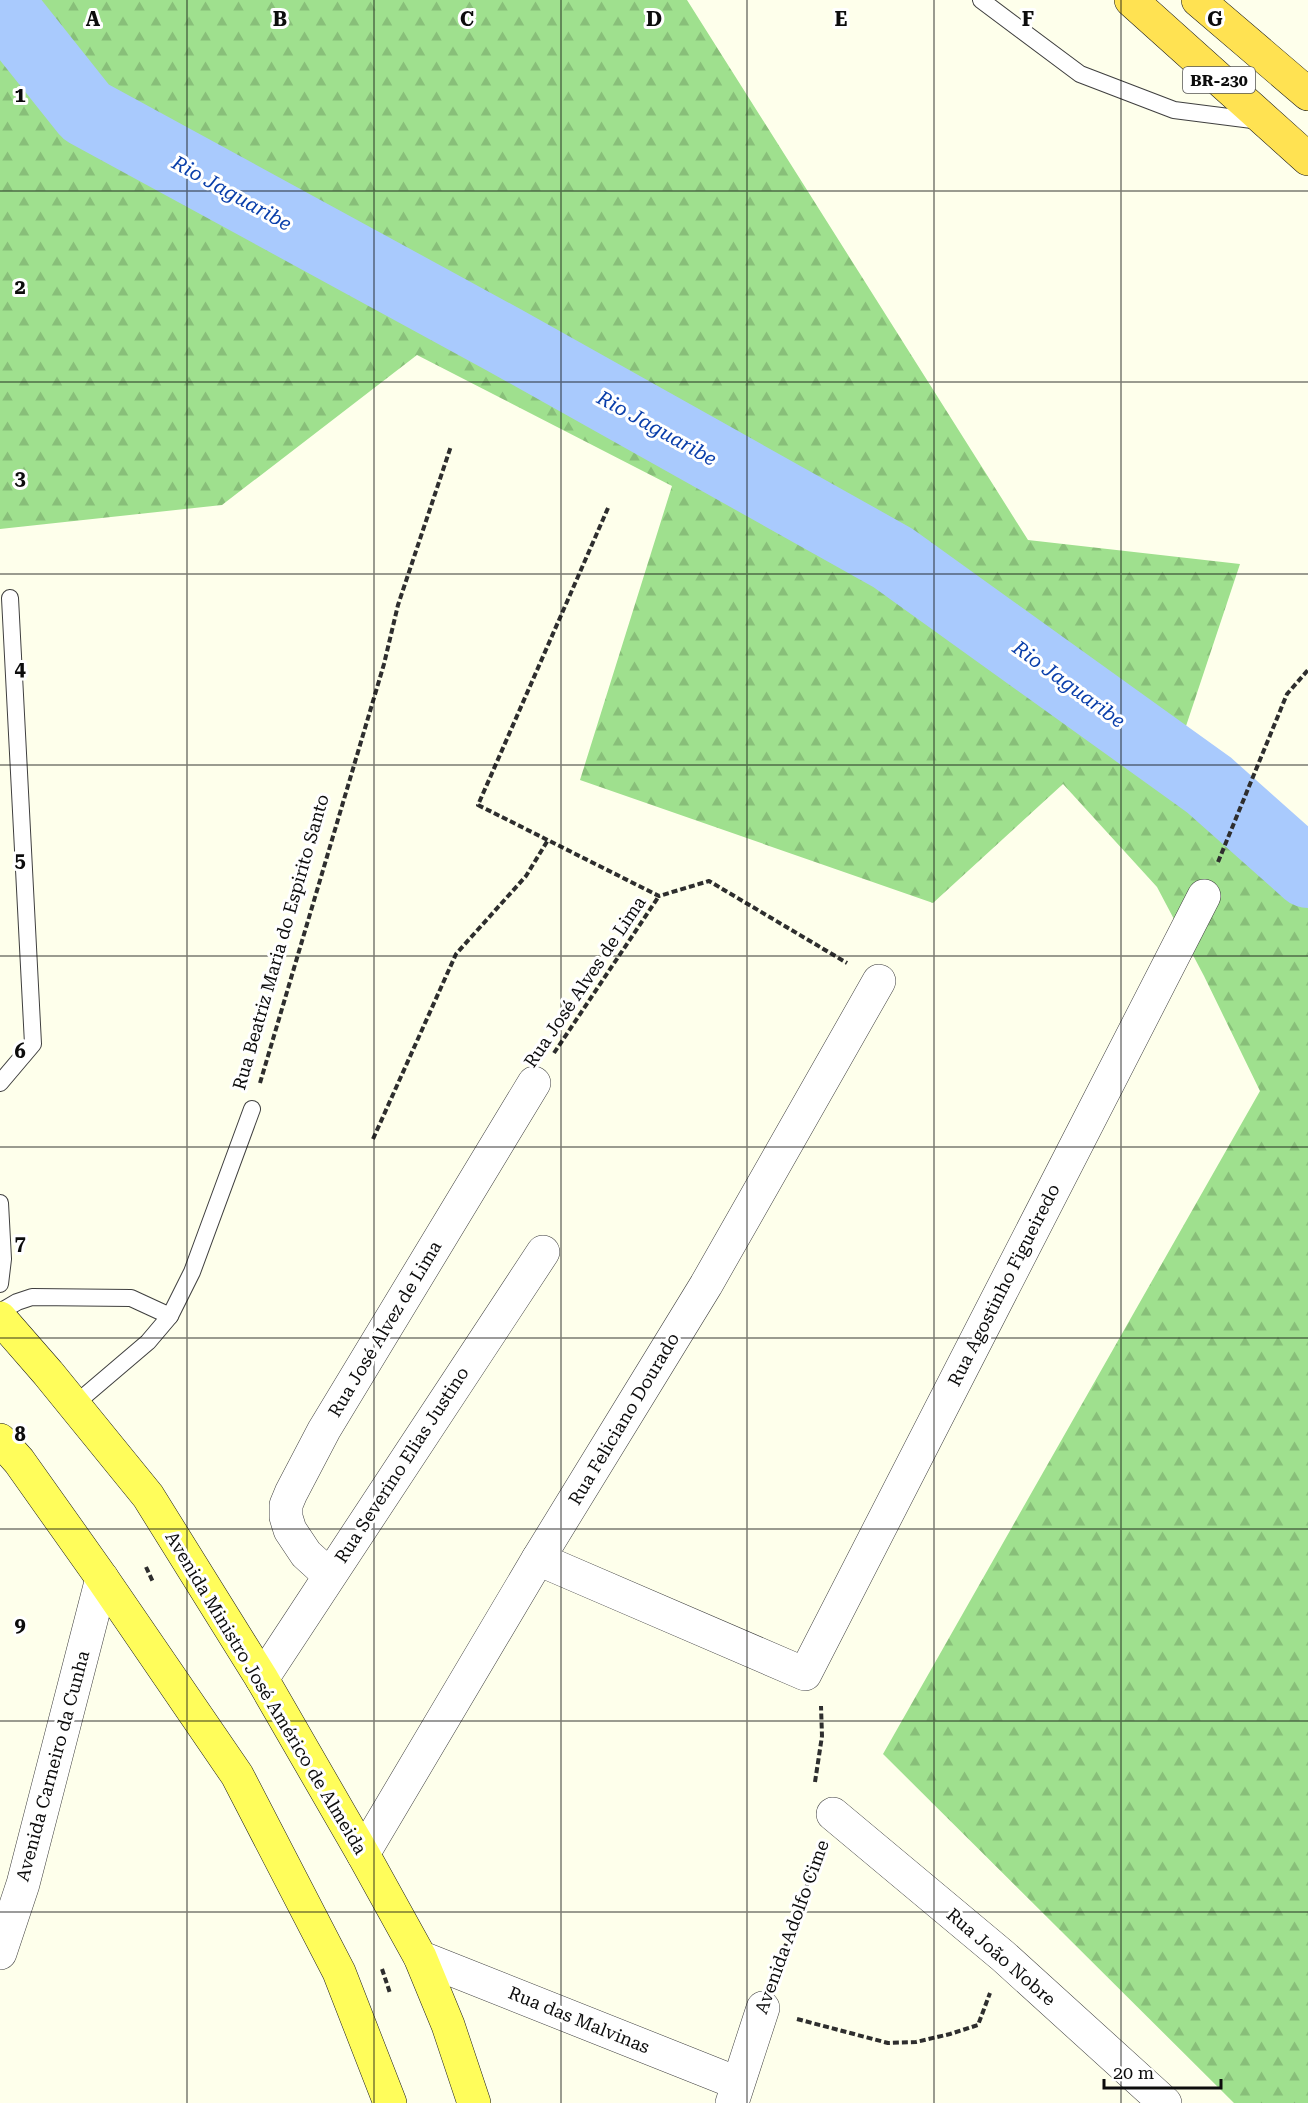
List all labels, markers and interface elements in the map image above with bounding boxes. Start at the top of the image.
text: A [86,7,101,31]
text: B [273,7,287,31]
text: C [460,7,474,31]
text: D [646,7,662,31]
text: E [835,7,848,31]
text: F [1022,7,1034,31]
text: G [1207,7,1223,31]
road number: BR-230 [1183,67,1255,93]
text: 1 [14,83,26,107]
water label: Rio Jaguaribe [167,150,296,236]
text: 2 [14,275,26,299]
water label: Rio Jaguaribe [592,385,721,471]
text: 3 [14,466,26,490]
water label: Rio Jaguaribe [1007,635,1130,733]
text: 4 [14,657,26,681]
street label: Rua Beatriz Maria do Espirito Santo [228,792,333,1092]
text: 5 [14,848,26,872]
street label: Rua José Alves de Lima [519,892,650,1071]
text: 6 [14,1039,26,1063]
street label: Rua Agostinho Figueiredo [943,1180,1064,1389]
text: 7 [14,1231,26,1255]
street label: Rua José Alvez de Lima [324,1237,446,1421]
street label: Rua Feliciano Dourado [564,1329,683,1509]
street label: Rua Severino Elias Justino [330,1363,473,1567]
text: 8 [14,1422,26,1446]
street label: Avenida Ministro José Américo de Almeida [161,1528,372,1858]
text: 9 [14,1613,26,1637]
street label: Avenida Carneiro da Cunha [12,1648,94,1884]
street label: Avenida Adolfo Cime [750,1837,833,2017]
street label: Rua João Nobre [943,1904,1060,2010]
street label: Rua das Malvinas [505,1982,653,2057]
scale bar [1104,2052,1221,2090]
text: 20 m [1113,2062,1154,2083]

